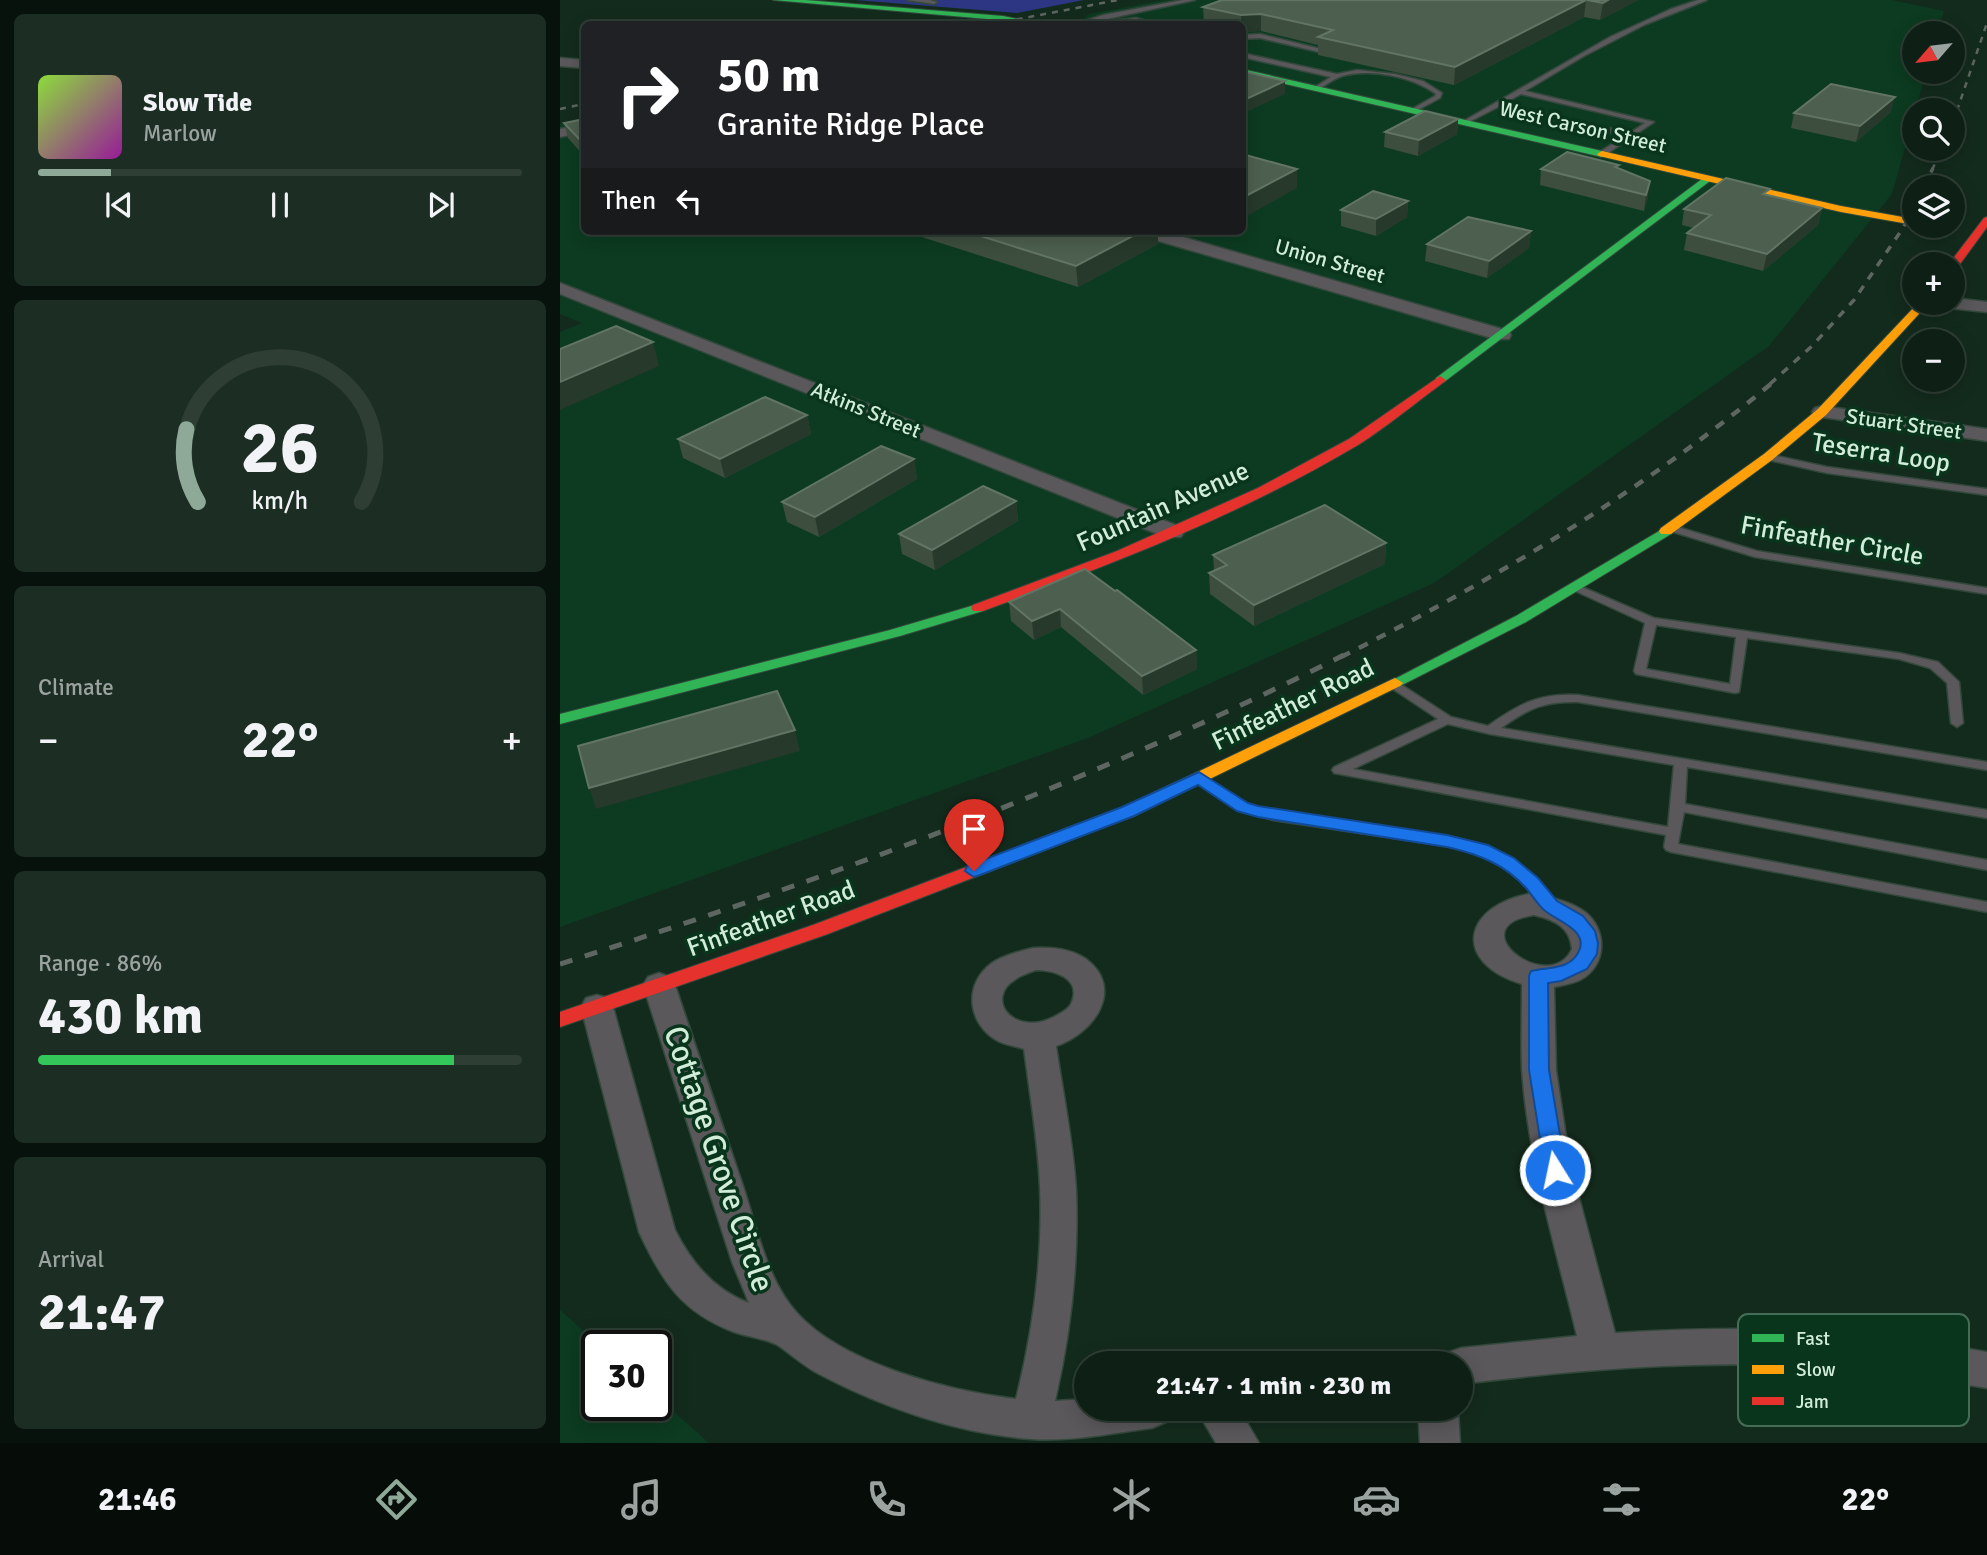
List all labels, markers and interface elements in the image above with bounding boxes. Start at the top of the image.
north arrow [1902,21,1965,84]
map controls [1902,21,1965,392]
text: 50 m [717,45,820,105]
icon: right [602,49,693,140]
text: Slow Tide [143,87,252,119]
street label: West Carson Street [1497,95,1669,159]
button: search [1902,98,1965,161]
text: Granite Ridge Place [717,105,985,144]
text: Marlow [143,119,217,148]
button: layers [1902,175,1965,238]
icon: left [670,182,708,220]
text: Then [602,185,656,217]
icon: previous [100,186,138,224]
icon: pause [261,186,299,224]
icon: next [422,186,460,224]
street label: Union Street [1272,233,1388,289]
button: + [1902,252,1965,315]
button: − [1902,329,1965,392]
street label: Atkins Street [807,376,925,444]
street label: Stuart Street [1845,403,1963,445]
text: 26 [241,404,319,493]
street label: Teserra Loop [1810,426,1952,480]
street label: Fountain Avenue [1072,455,1254,559]
text: km/h [252,484,308,515]
street label: Finfeather Circle [1738,509,1926,573]
street label: Finfeather Road [1207,652,1379,758]
text: Climate [38,673,114,702]
text: 22° [242,708,318,772]
text: − [38,717,59,764]
text: + [501,717,522,764]
pin [944,799,1004,871]
icon: arrive [955,810,993,848]
street label: Finfeather Road [683,874,859,964]
text: Range · 86% [38,949,162,978]
text: 430 km [38,984,203,1048]
street label: Cottage Grove Circle [655,1021,783,1297]
position arrow [1518,1133,1592,1207]
text: Arrival [38,1245,104,1274]
text: 21:47 [38,1280,166,1344]
legend [1738,1314,1969,1426]
text: Fast [1796,1327,1830,1351]
speed limit sign: 30 [581,1330,672,1421]
text: Slow [1796,1358,1836,1382]
text: 21:47 · 1 min · 230 m [1156,1370,1391,1402]
text: Jam [1796,1390,1829,1414]
icon: directions [372,1475,421,1524]
icon: music [617,1475,666,1524]
icon: phone [862,1475,911,1524]
icon: climate [1107,1475,1156,1524]
icon: car [1352,1475,1401,1524]
icon: filters [1597,1475,1646,1524]
text: 21:46 [98,1480,176,1519]
text: 22° [1842,1480,1889,1519]

